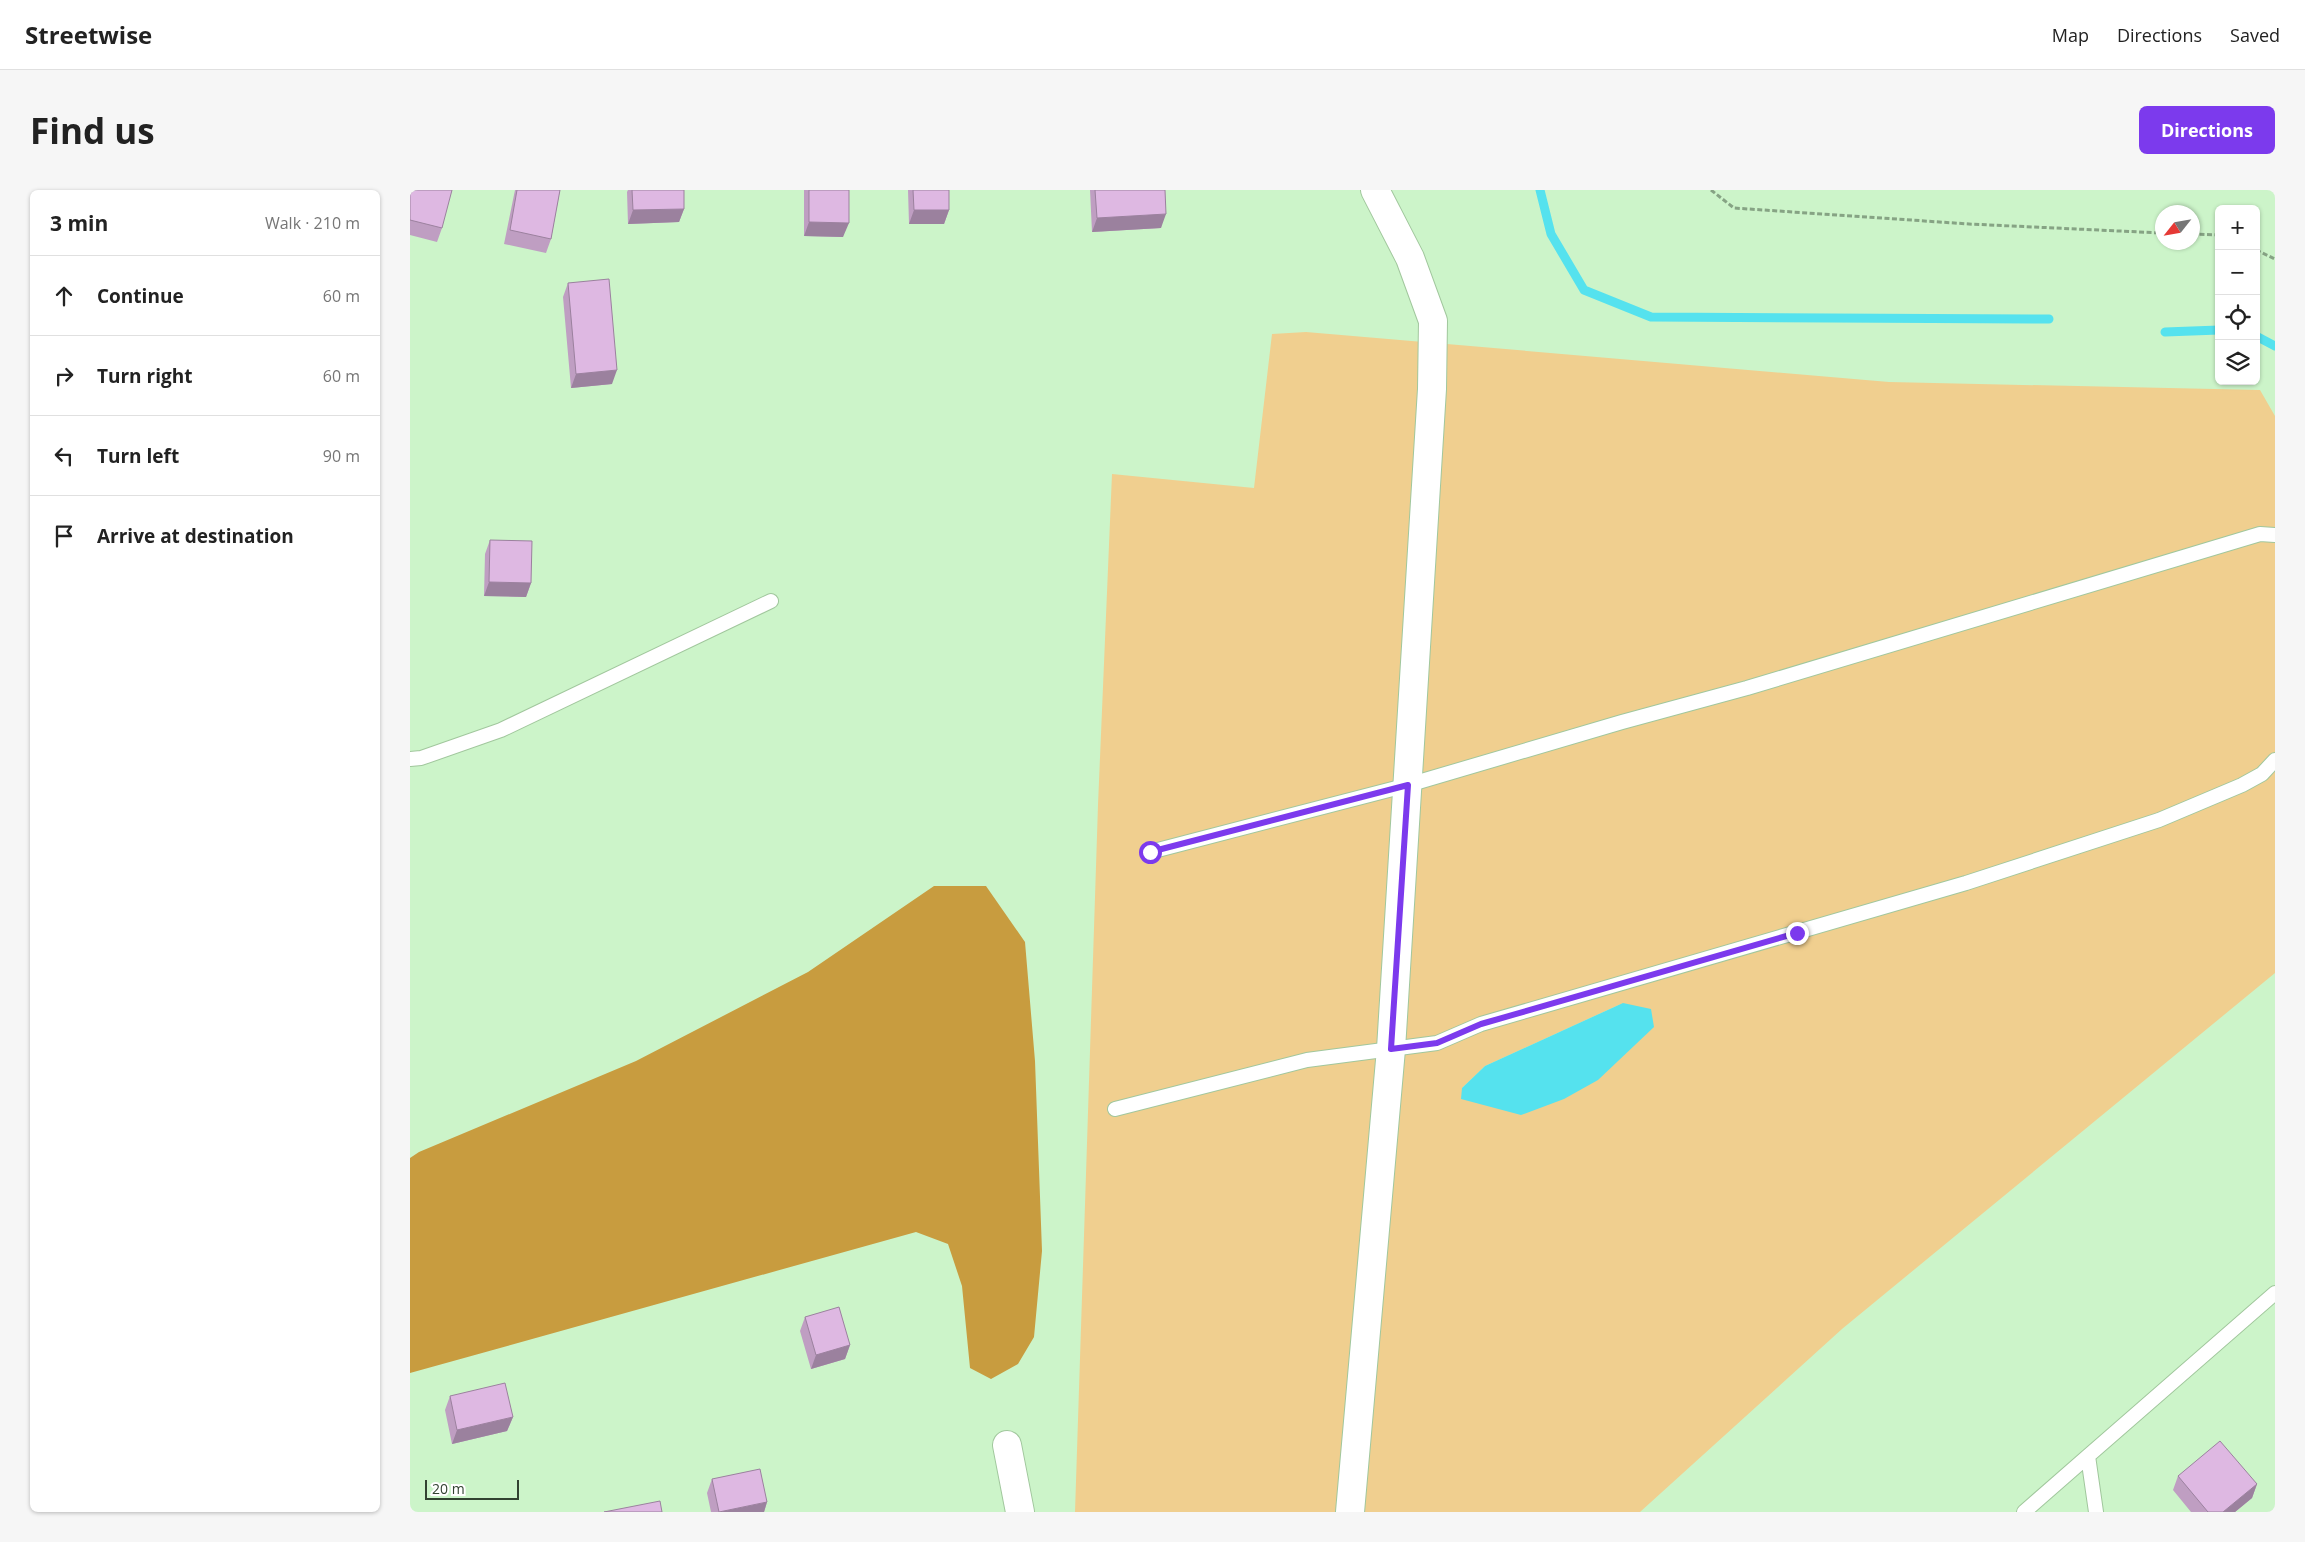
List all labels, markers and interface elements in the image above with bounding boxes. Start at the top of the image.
text: Streetwise [25,18,152,51]
text: Map [2052,23,2089,47]
text: Directions [2117,23,2202,47]
text: Saved [2230,23,2280,47]
button: Directions [2139,106,2275,154]
text: Find us [30,107,155,154]
north arrow [2155,205,2200,250]
map controls [2215,205,2260,385]
button: + [2215,205,2260,250]
text: 3 min [50,209,108,237]
text: Walk · 210 m [265,212,360,234]
button: − [2215,250,2260,295]
icon: ahead [50,282,78,310]
text: Continue [97,283,184,309]
text: 60 m [323,285,360,307]
button: locate [2215,295,2260,340]
button: layers [2215,340,2260,385]
icon: right [50,362,78,390]
text: Turn right [97,363,192,389]
text: 60 m [323,365,360,387]
icon: left [50,442,78,470]
text: Turn left [97,443,179,469]
text: 90 m [323,445,360,467]
icon: arrive [50,522,78,550]
text: Arrive at destination [97,523,294,549]
route start [1139,841,1162,864]
route end [1786,922,1809,945]
scale bar [425,1477,519,1500]
text: 20 m [432,1479,465,1498]

